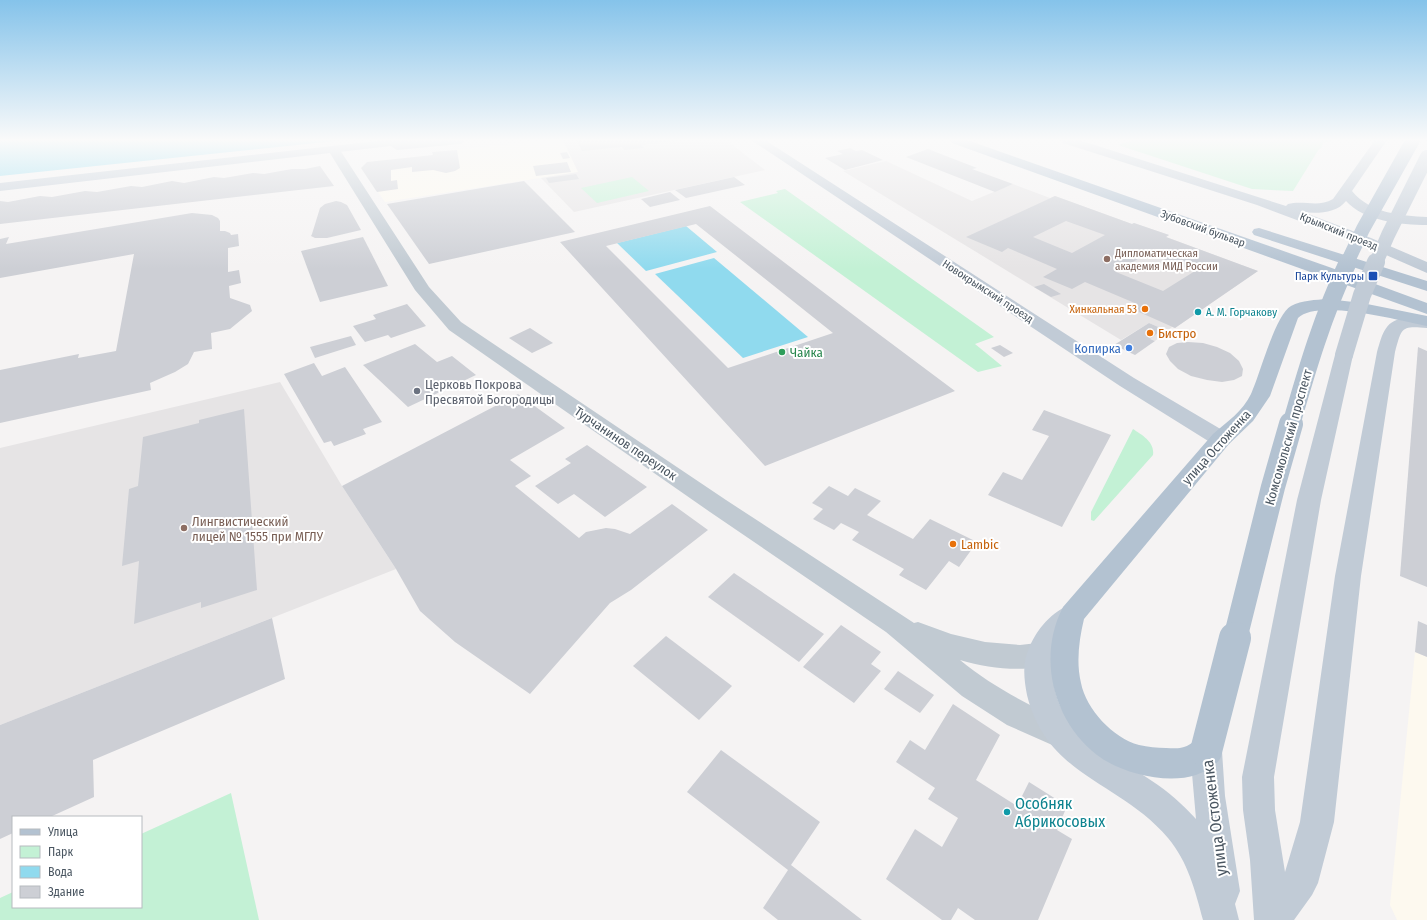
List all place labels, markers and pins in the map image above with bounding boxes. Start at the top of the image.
place label: Дипломатическая академия МИД России [1114,247,1218,273]
marker: Дипломатическая академия МИД России [1102,254,1112,264]
place label: Парк Культуры [1295,270,1364,283]
marker: Парк Культуры [1367,270,1379,282]
place label: Хинкальная 53 [1070,303,1137,316]
marker: Хинкальная 53 [1140,304,1150,314]
place label: А. М. Горчакову [1206,306,1277,319]
marker: А. М. Горчакову [1193,307,1203,317]
place label: Бистро [1158,326,1197,341]
marker: Бистро [1145,328,1155,338]
place label: Копирка [1074,341,1121,356]
marker: Копирка [1124,343,1134,353]
place label: Чайка [790,345,823,360]
marker: Чайка [777,347,787,357]
place label: Церковь Покрова Пресвятой Богородицы [425,377,554,407]
marker: Церковь Покрова Пресвятой Богородицы [412,386,422,396]
place label: Лингвистический лицей № 1555 при МГЛУ [192,514,324,544]
marker: Лингвистический лицей № 1555 при МГЛУ [179,523,189,533]
place label: Lambic [961,537,999,552]
marker: Lambic [948,539,958,549]
place label: Особняк Абрикосовых [1015,794,1105,831]
marker: Особняк Абрикосовых [1002,807,1012,817]

